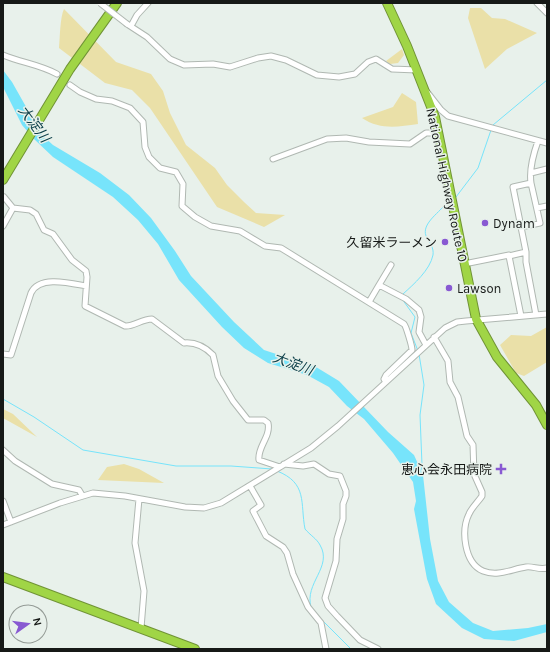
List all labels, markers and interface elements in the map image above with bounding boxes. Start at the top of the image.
water label: 大淀川 [15,102,55,147]
street label: National Highway Route 10 [423,107,471,263]
place label: Dynam [493,216,535,231]
marker: Dynam [480,218,490,228]
place label: 久留米ラーメン [347,235,437,250]
marker: 久留米ラーメン [440,237,450,247]
place label: Lawson [457,281,501,296]
marker: Lawson [444,283,454,293]
water label: 大淀川 [270,349,318,380]
place label: 恵心会永田病院 [401,462,492,477]
marker: 恵心会永田病院 [495,463,507,475]
north arrow [8,604,48,644]
text: N [30,616,44,627]

